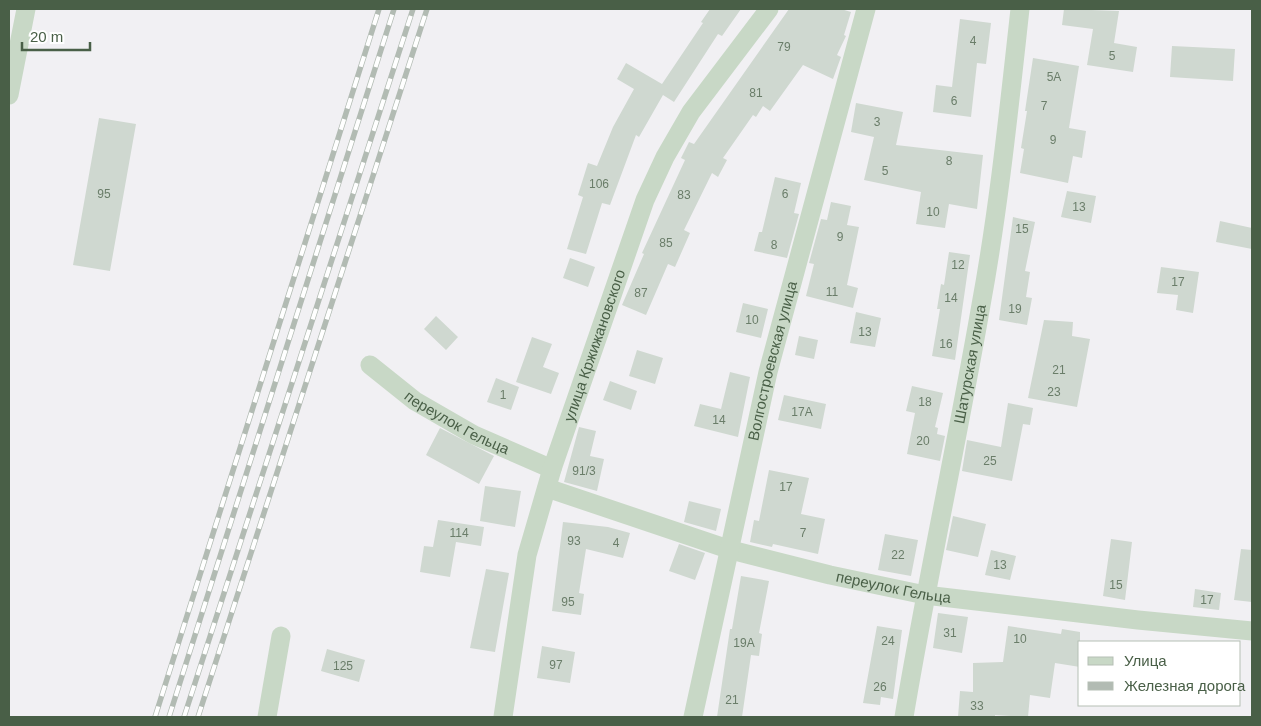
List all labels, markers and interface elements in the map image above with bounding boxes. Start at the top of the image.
scale bar [22,20,90,52]
text: 20 m [30,28,63,45]
house number: 4 [970,34,977,48]
house number: 79 [777,40,791,54]
house number: 5 [1109,49,1116,63]
house number: 5А [1047,70,1061,84]
house number: 81 [749,86,763,100]
house number: 6 [951,94,958,108]
house number: 7 [1041,99,1048,113]
house number: 3 [874,115,881,129]
house number: 9 [1050,133,1057,147]
house number: 8 [946,154,953,168]
house number: 5 [882,164,889,178]
house number: 106 [589,177,609,191]
house number: 95 [97,187,111,201]
house number: 6 [782,187,789,201]
house number: 83 [677,188,691,202]
house number: 13 [1072,200,1086,214]
house number: 10 [926,205,940,219]
house number: 15 [1015,222,1029,236]
house number: 9 [837,230,844,244]
house number: 85 [659,236,673,250]
house number: 8 [771,238,778,252]
house number: 12 [951,258,965,272]
street label: улица Кржижановского [560,267,628,424]
house number: 17 [1171,275,1185,289]
street label: Волгостроевская улица [744,278,800,442]
house number: 11 [826,285,839,299]
house number: 87 [634,286,648,300]
house number: 14 [944,291,958,305]
house number: 19 [1008,302,1022,316]
street label: Шатурская улица [950,303,989,425]
house number: 10 [745,313,759,327]
house number: 13 [858,325,872,339]
house number: 16 [939,337,953,351]
house number: 21 [1052,363,1066,377]
house number: 23 [1047,385,1061,399]
street label: переулок Гельца [401,387,513,458]
house number: 1 [500,388,507,402]
house number: 18 [918,395,932,409]
house number: 17А [791,405,813,419]
house number: 14 [712,413,726,427]
house number: 20 [916,434,930,448]
house number: 25 [983,454,997,468]
house number: 91/3 [572,464,596,478]
house number: 17 [779,480,793,494]
house number: 114 [449,526,469,540]
house number: 7 [800,526,807,540]
house number: 93 [567,534,581,548]
house number: 4 [613,536,620,550]
house number: 22 [891,548,905,562]
house number: 13 [993,558,1007,572]
street label: переулок Гельца [835,568,953,606]
house number: 15 [1109,578,1123,592]
house number: 17 [1200,593,1214,607]
house number: 95 [561,595,575,609]
house number: 31 [943,626,957,640]
house number: 10 [1013,632,1027,646]
house number: 24 [881,634,895,648]
house number: 19А [733,636,755,650]
legend [1078,641,1241,706]
text: Улица [1124,652,1167,669]
house number: 97 [549,658,563,672]
house number: 125 [333,659,353,673]
text: Железная дорога [1124,677,1246,694]
house number: 26 [873,680,887,694]
house number: 21 [725,693,739,707]
house number: 33 [970,699,984,713]

